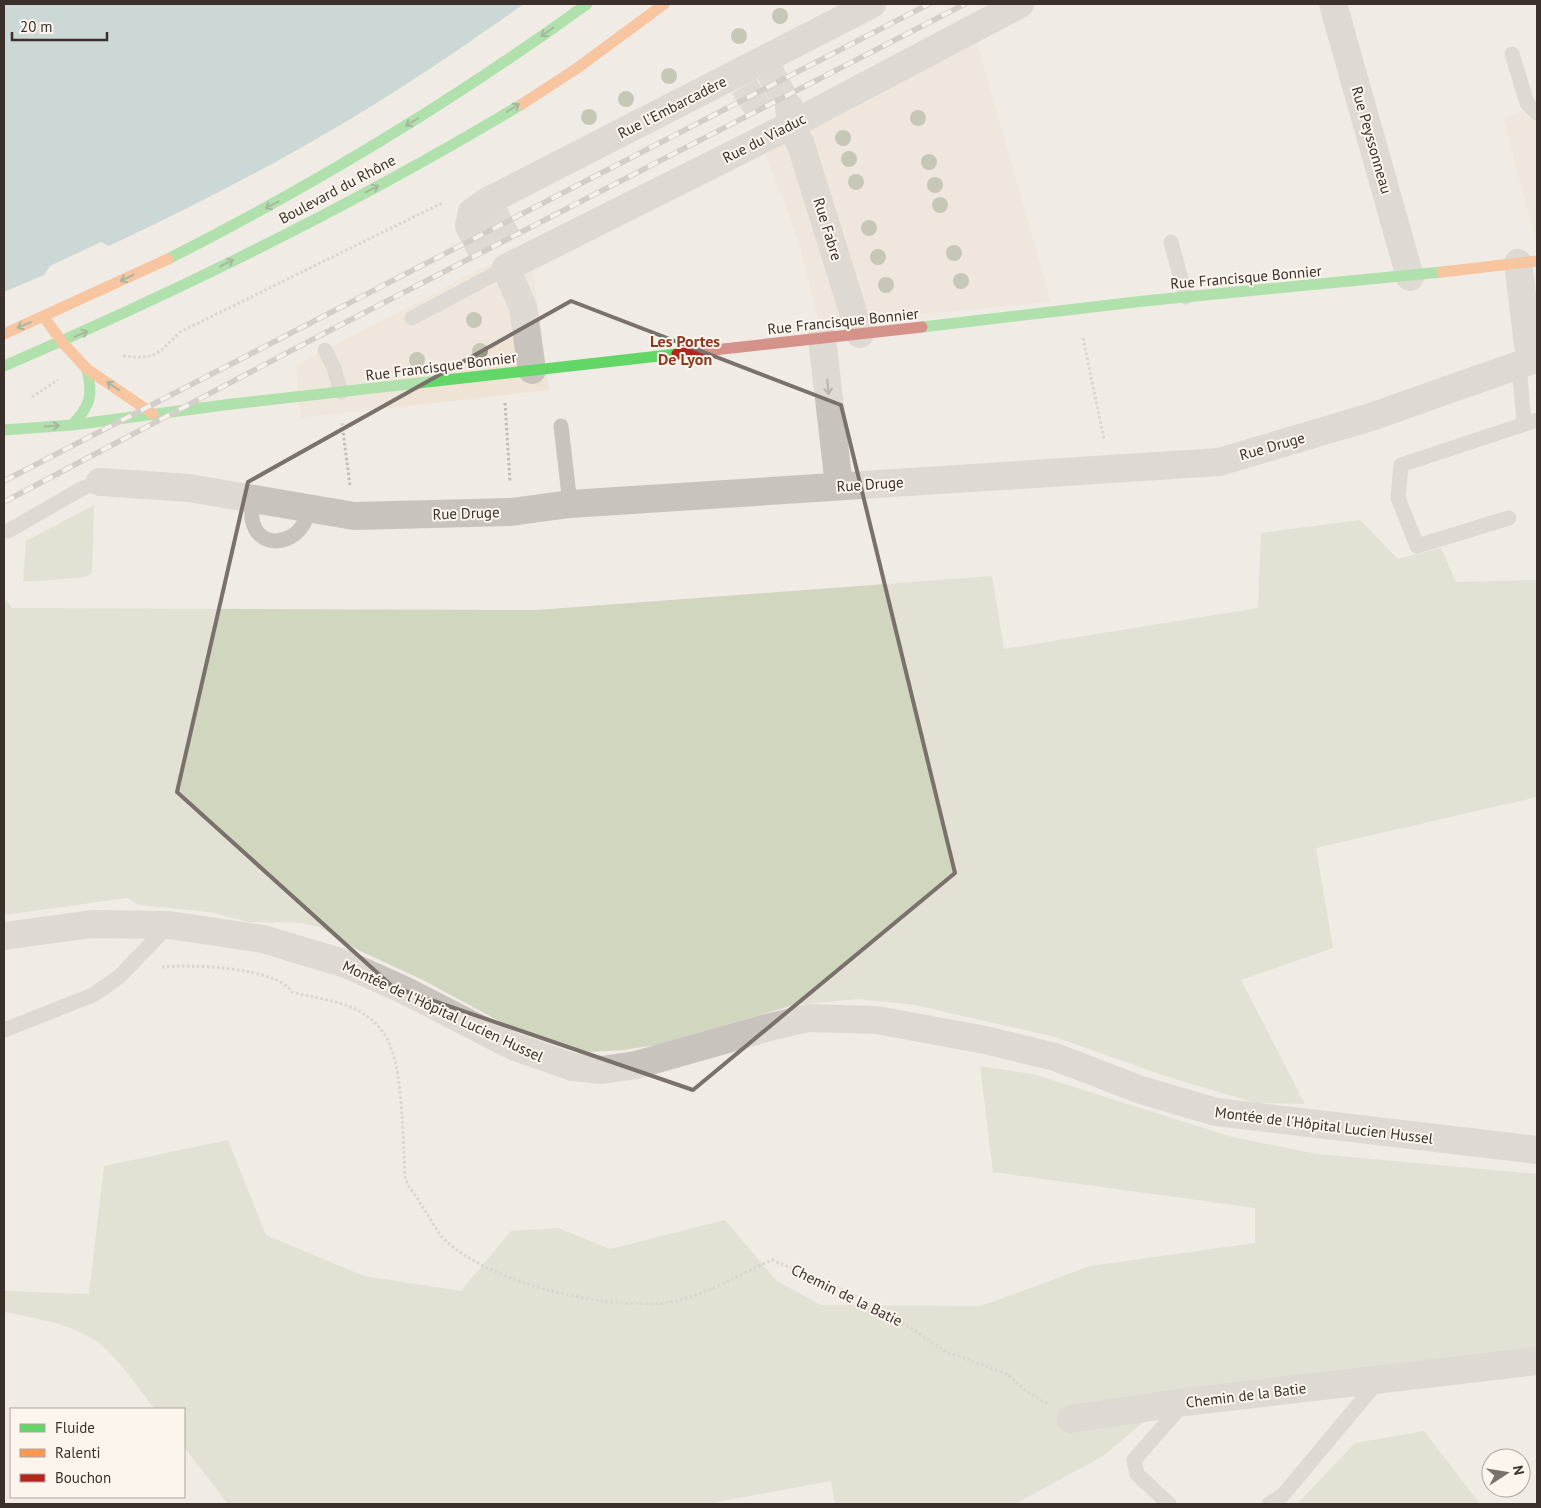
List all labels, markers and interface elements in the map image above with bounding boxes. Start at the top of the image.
scale bar [12,10,108,42]
text: 20 m [20,17,53,36]
one-way arrow [541,27,555,37]
street label: Rue l'Embarcadère [614,71,730,143]
street label: Rue Peyssonneau [1348,84,1396,196]
one-way arrow [505,103,519,113]
street label: Rue du Viaduc [719,109,809,167]
one-way arrow [406,118,420,128]
street label: Boulevard du Rhône [275,150,399,228]
one-way arrow [364,184,379,194]
street label: Rue Fabre [809,195,847,263]
one-way arrow [265,200,280,210]
one-way arrow [220,258,235,268]
street label: Rue Francisque Bonnier [1170,261,1322,293]
one-way arrow [120,274,135,283]
street label: Rue Francisque Bonnier [767,304,919,338]
one-way arrow [17,321,32,331]
one-way arrow [73,329,88,339]
district label: Les Portes De Lyon [650,331,720,369]
street label: Rue Francisque Bonnier [365,347,517,385]
one-way arrow [823,378,833,394]
one-way arrow [106,381,120,391]
one-way arrow [44,422,60,431]
street label: Rue Druge [1237,428,1307,464]
street label: Rue Druge [836,472,904,496]
street label: Rue Druge [432,502,500,524]
street label: Montée de l'Hôpital Lucien Hussel [339,956,547,1066]
street label: Montée de l'Hôpital Lucien Hussel [1214,1102,1435,1148]
street label: Chemin de la Batie [788,1260,906,1330]
street label: Chemin de la Batie [1185,1378,1307,1412]
legend [10,1408,185,1498]
text: Fluide [55,1418,95,1437]
text: Ralenti [55,1443,101,1462]
north arrow [1481,1448,1531,1498]
text: N [1509,1464,1528,1477]
text: Bouchon [55,1468,111,1487]

